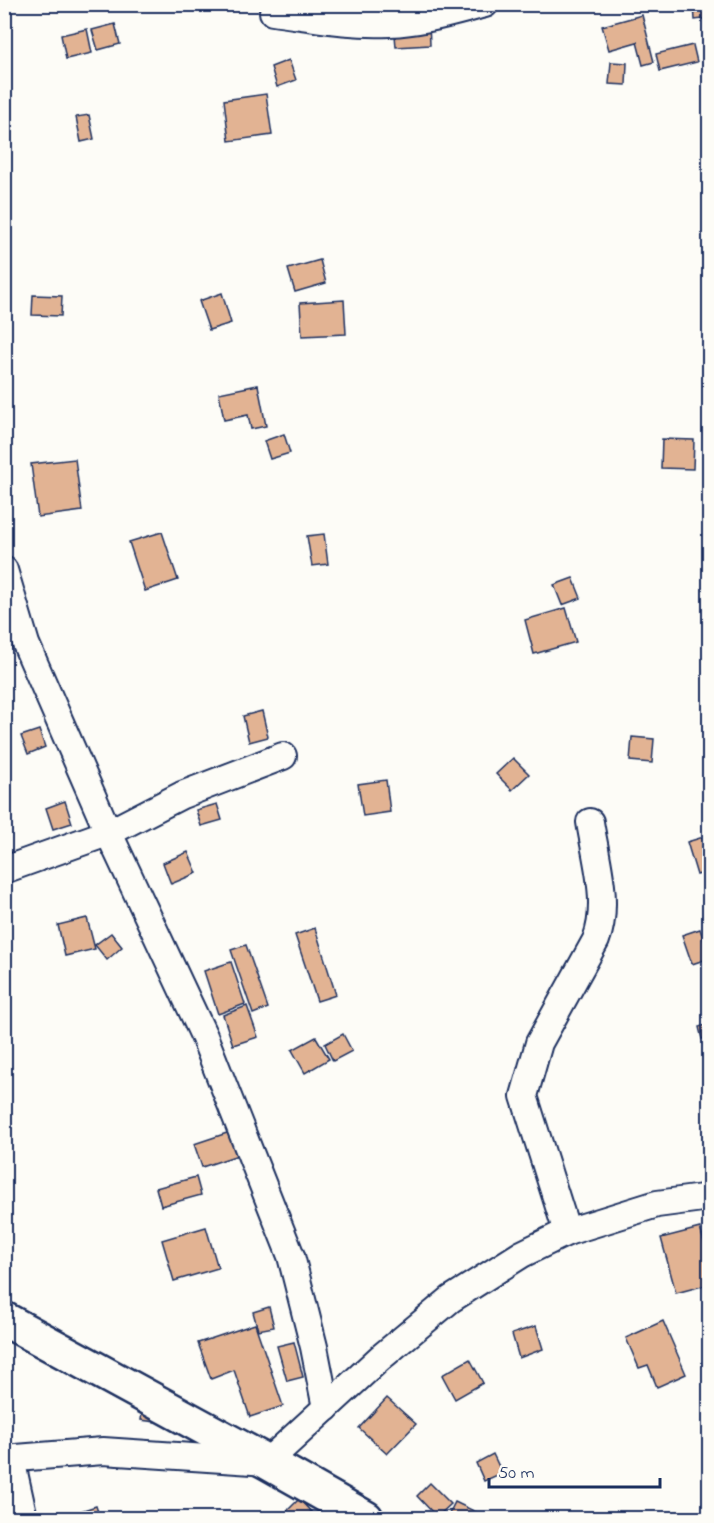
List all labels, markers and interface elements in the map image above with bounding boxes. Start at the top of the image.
scale bar [489,1451,660,1489]
text: 50 m [498,1461,535,1487]

